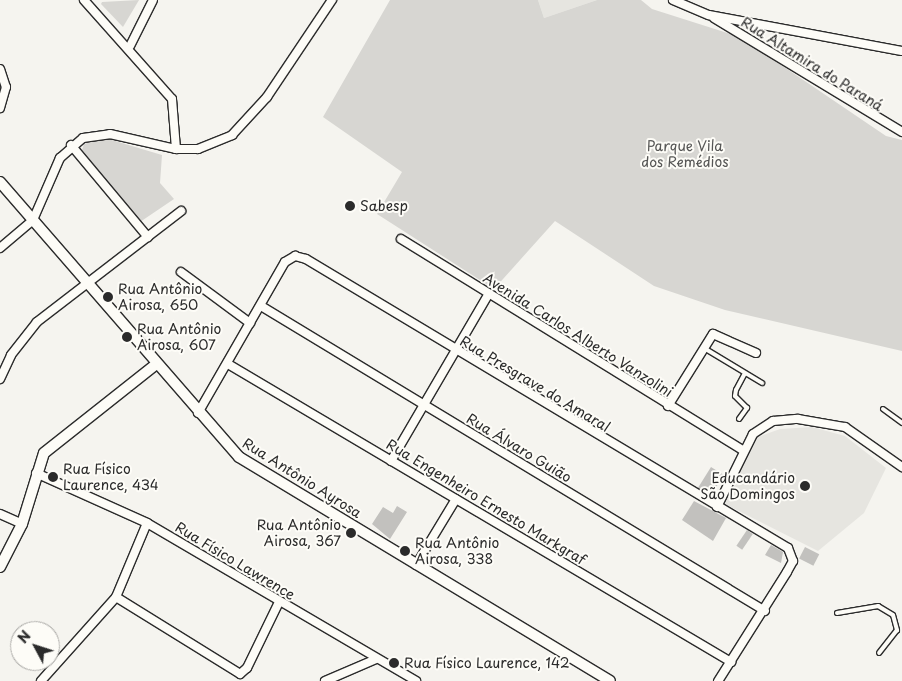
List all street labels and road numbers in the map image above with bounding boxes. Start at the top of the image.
street label: Rua Altamira do Paraná [737,13,887,115]
street label: Avenida Carlos Alberto Vanzolini [480,269,676,401]
street label: Rua Presgrave do Amaral [457,332,613,436]
street label: Rua Álvaro Guião [463,410,575,486]
street label: Rua Antônio Ayrosa [239,434,365,522]
street label: Rua Engenheiro Ernesto Markgraf [382,435,590,569]
street label: Rua Físico Lawrence [172,518,298,604]

